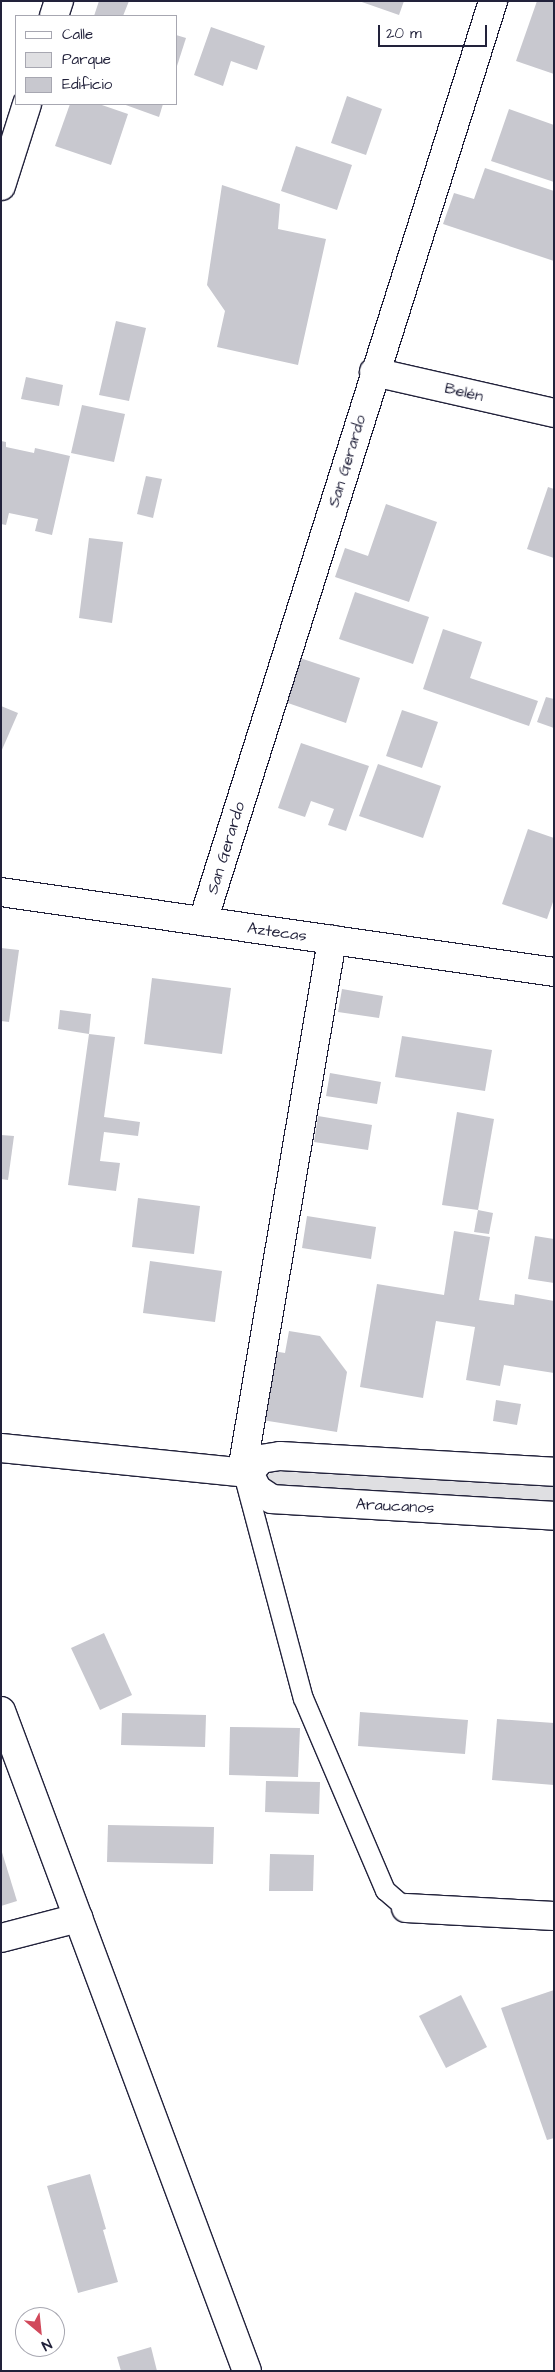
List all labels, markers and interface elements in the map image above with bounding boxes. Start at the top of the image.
legend [15,15,178,105]
scale bar [380,15,489,47]
text: 20 m [386,23,422,44]
text: Calle [62,24,93,45]
text: Parque [62,49,111,70]
text: Edificio [62,74,112,95]
street label: Belén [443,378,485,406]
street label: San Gerardo [324,412,370,510]
street label: San Gerardo [203,799,249,897]
street label: Aztecas [246,918,308,946]
street label: Araucanos [355,1494,435,1518]
north arrow [15,2307,65,2357]
text: N [38,2333,55,2355]

